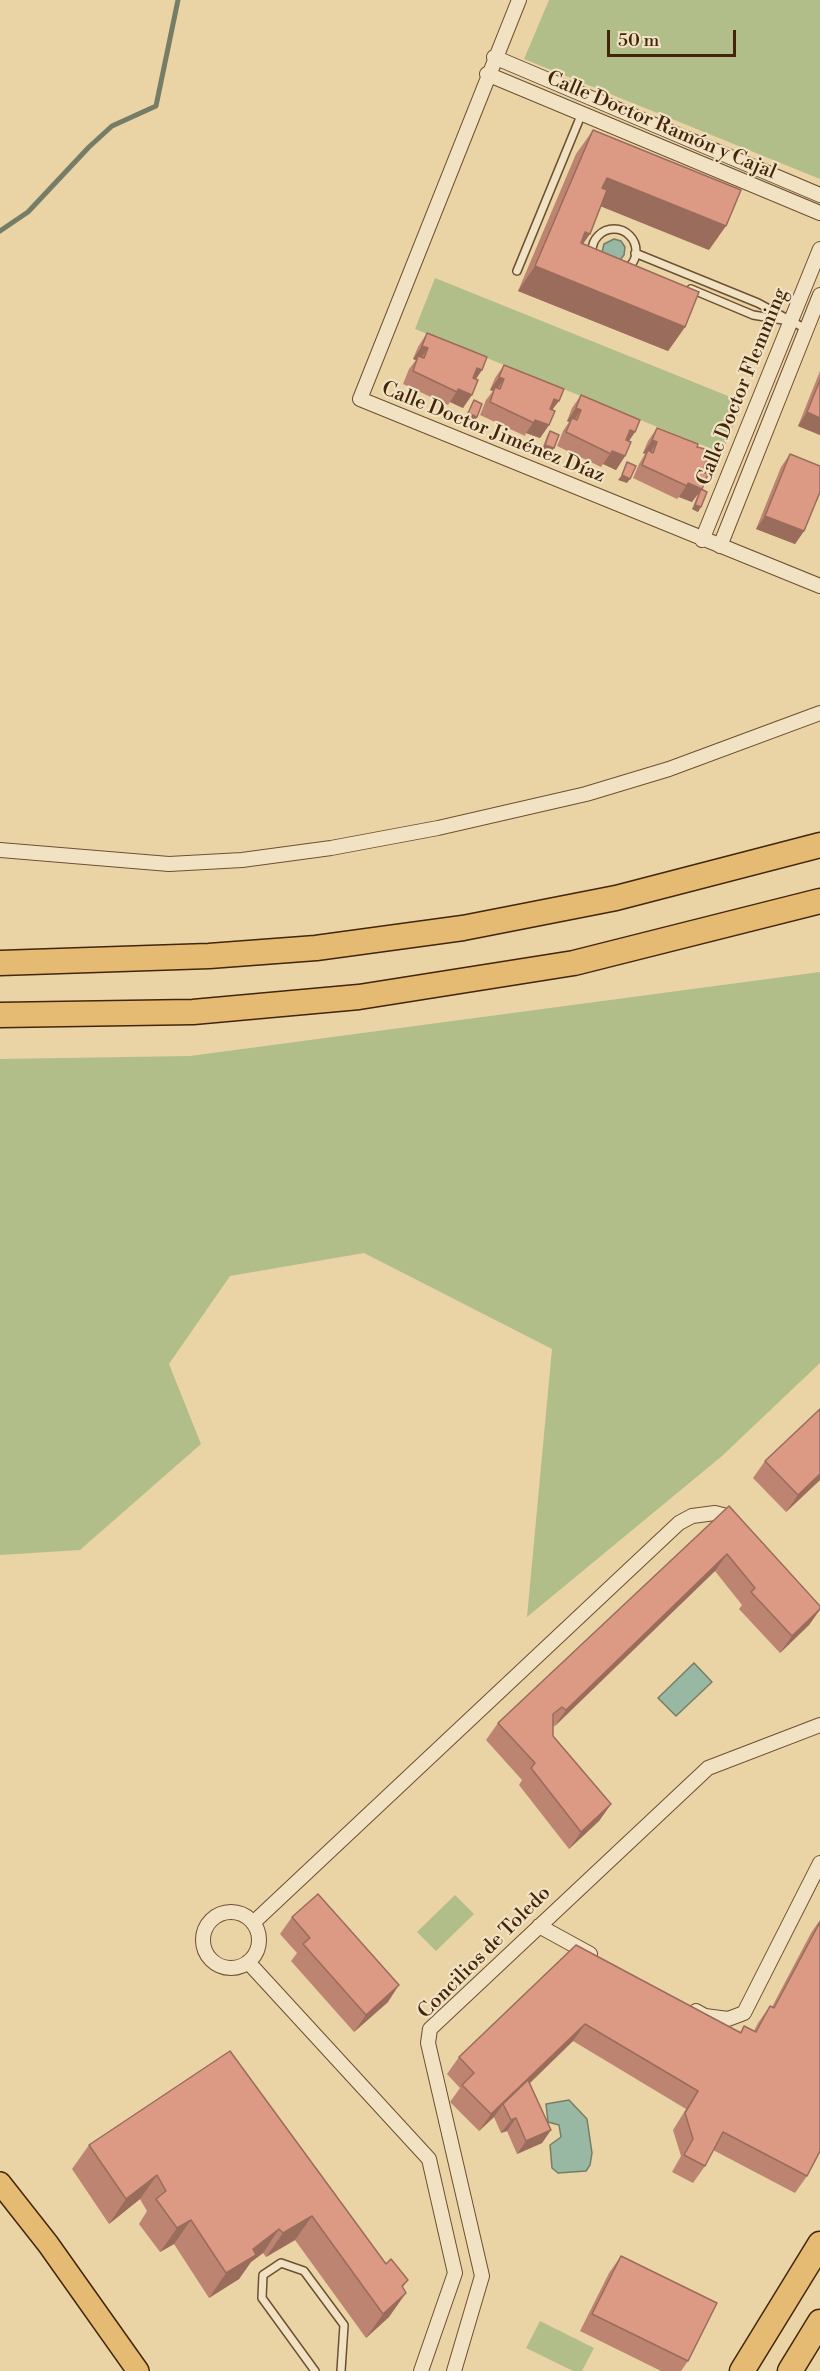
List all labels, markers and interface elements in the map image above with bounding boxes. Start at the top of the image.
scale bar [610,18,739,56]
text: 50 m [618,29,659,52]
street label: Calle Doctor Ramón y Cajal [543,67,779,185]
street label: Calle Doctor Flemming [692,285,794,489]
street label: Calle Doctor Jiménez Díaz [378,377,608,489]
street label: Concilios de Toledo [414,1882,556,2024]

